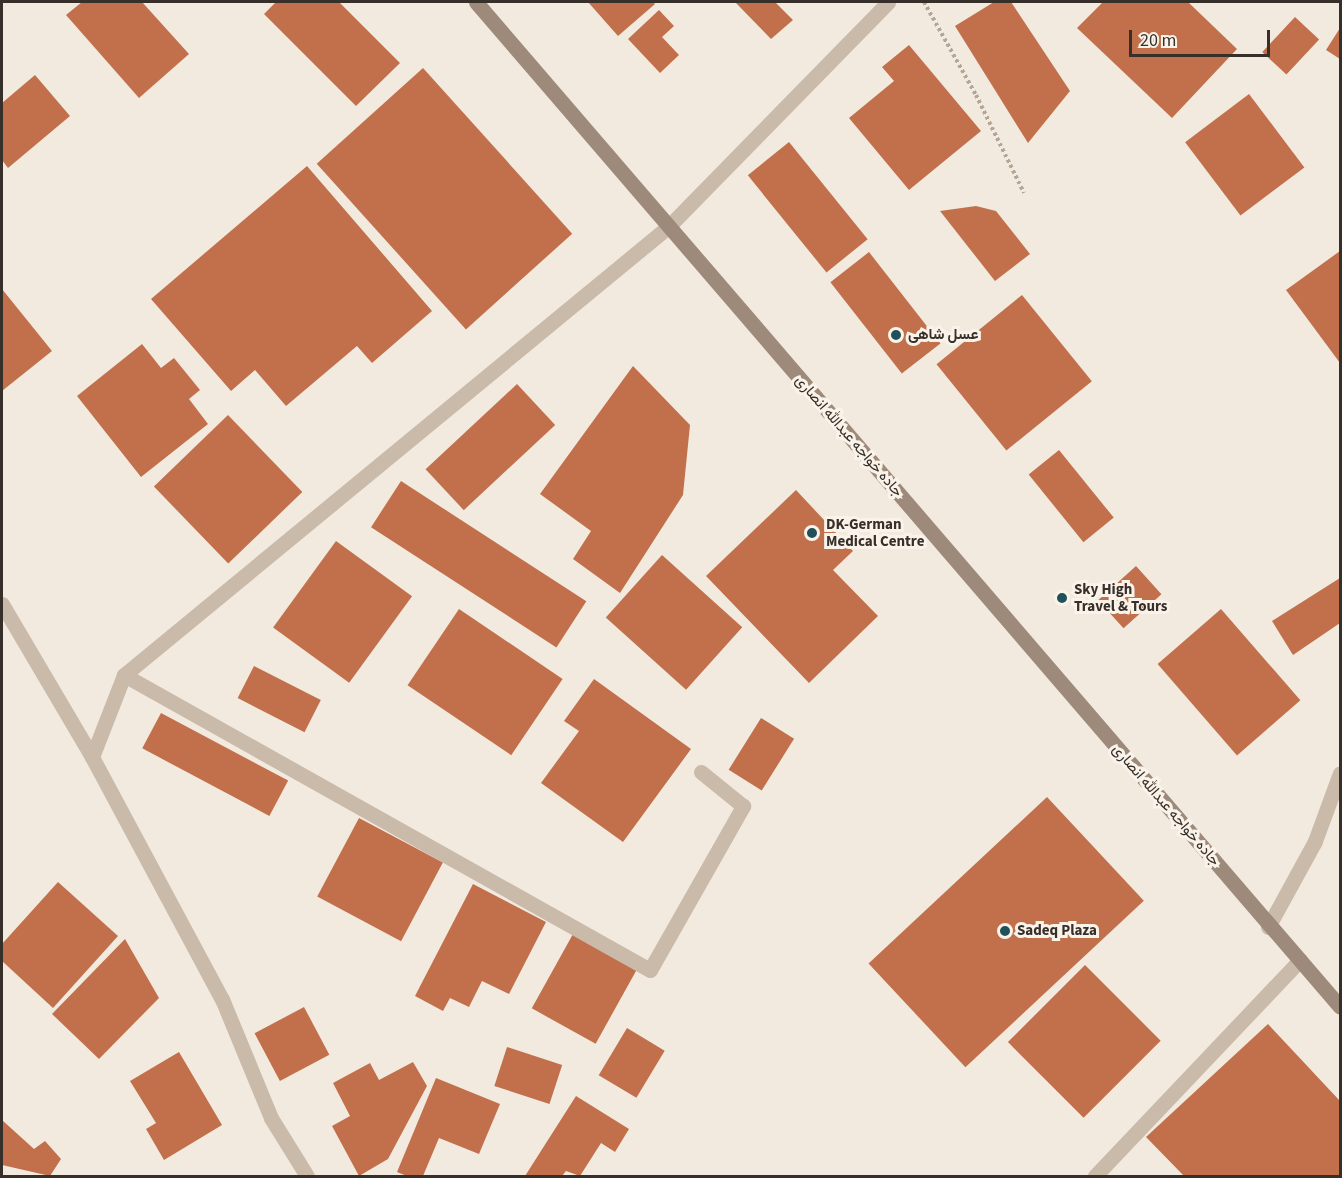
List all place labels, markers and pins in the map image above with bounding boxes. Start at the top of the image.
place label: عسل شاهی [908,326,978,344]
marker: عسل شاهی [889,328,903,342]
place label: DK-German Medical Centre [826,515,924,550]
marker: DK-German Medical Centre [803,524,821,542]
place label: Sky High Travel & Tours [1074,580,1167,615]
marker: Sky High Travel & Tours [1055,591,1069,605]
place label: Sadeq Plaza [1017,922,1097,940]
marker: Sadeq Plaza [998,924,1012,938]

